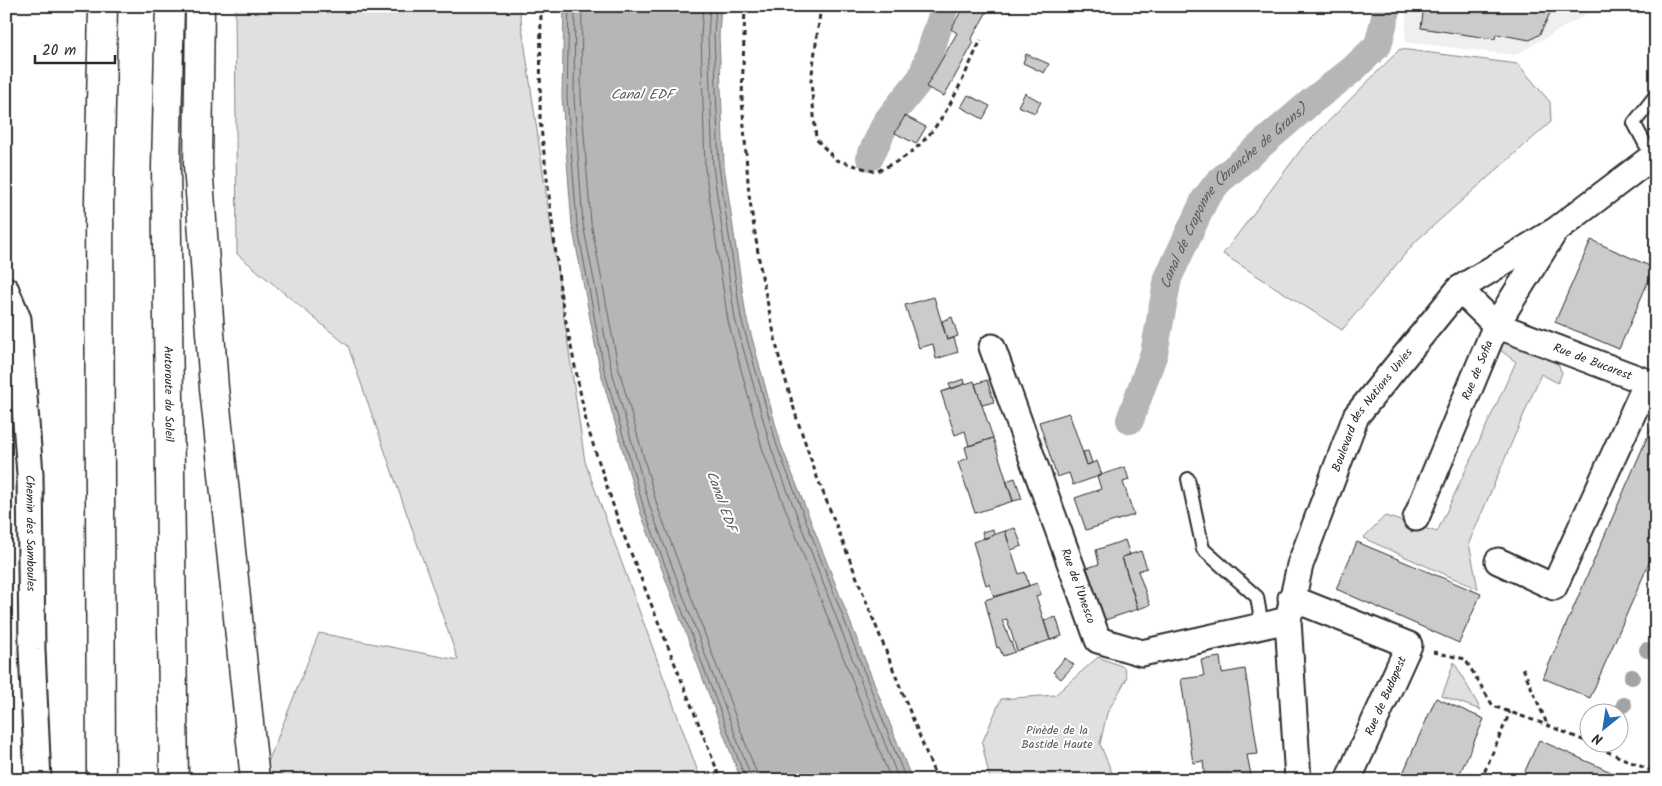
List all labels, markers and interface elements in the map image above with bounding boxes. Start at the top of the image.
scale bar [35,32,115,64]
text: 20 m [42,39,76,63]
water label: Canal EDF [611,84,677,106]
water label: Canal de Craponne (branche de Grans) [1155,97,1314,290]
street label: Rue de Sofia [1456,337,1498,403]
street label: Rue de Bucarest [1551,338,1635,385]
street label: Boulevard des Nations Unies [1326,344,1417,474]
street label: Autoroute du Soleil [159,346,179,442]
water label: Canal EDF [700,468,743,538]
street label: Chemin des Samboules [21,475,41,592]
street label: Rue de l'Unesco [1056,546,1101,626]
street label: Rue de Budapest [1360,653,1412,739]
north arrow [1580,704,1630,754]
park label: Pinède de la Bastide Haute [1021,721,1093,754]
text: N [1589,727,1607,750]

